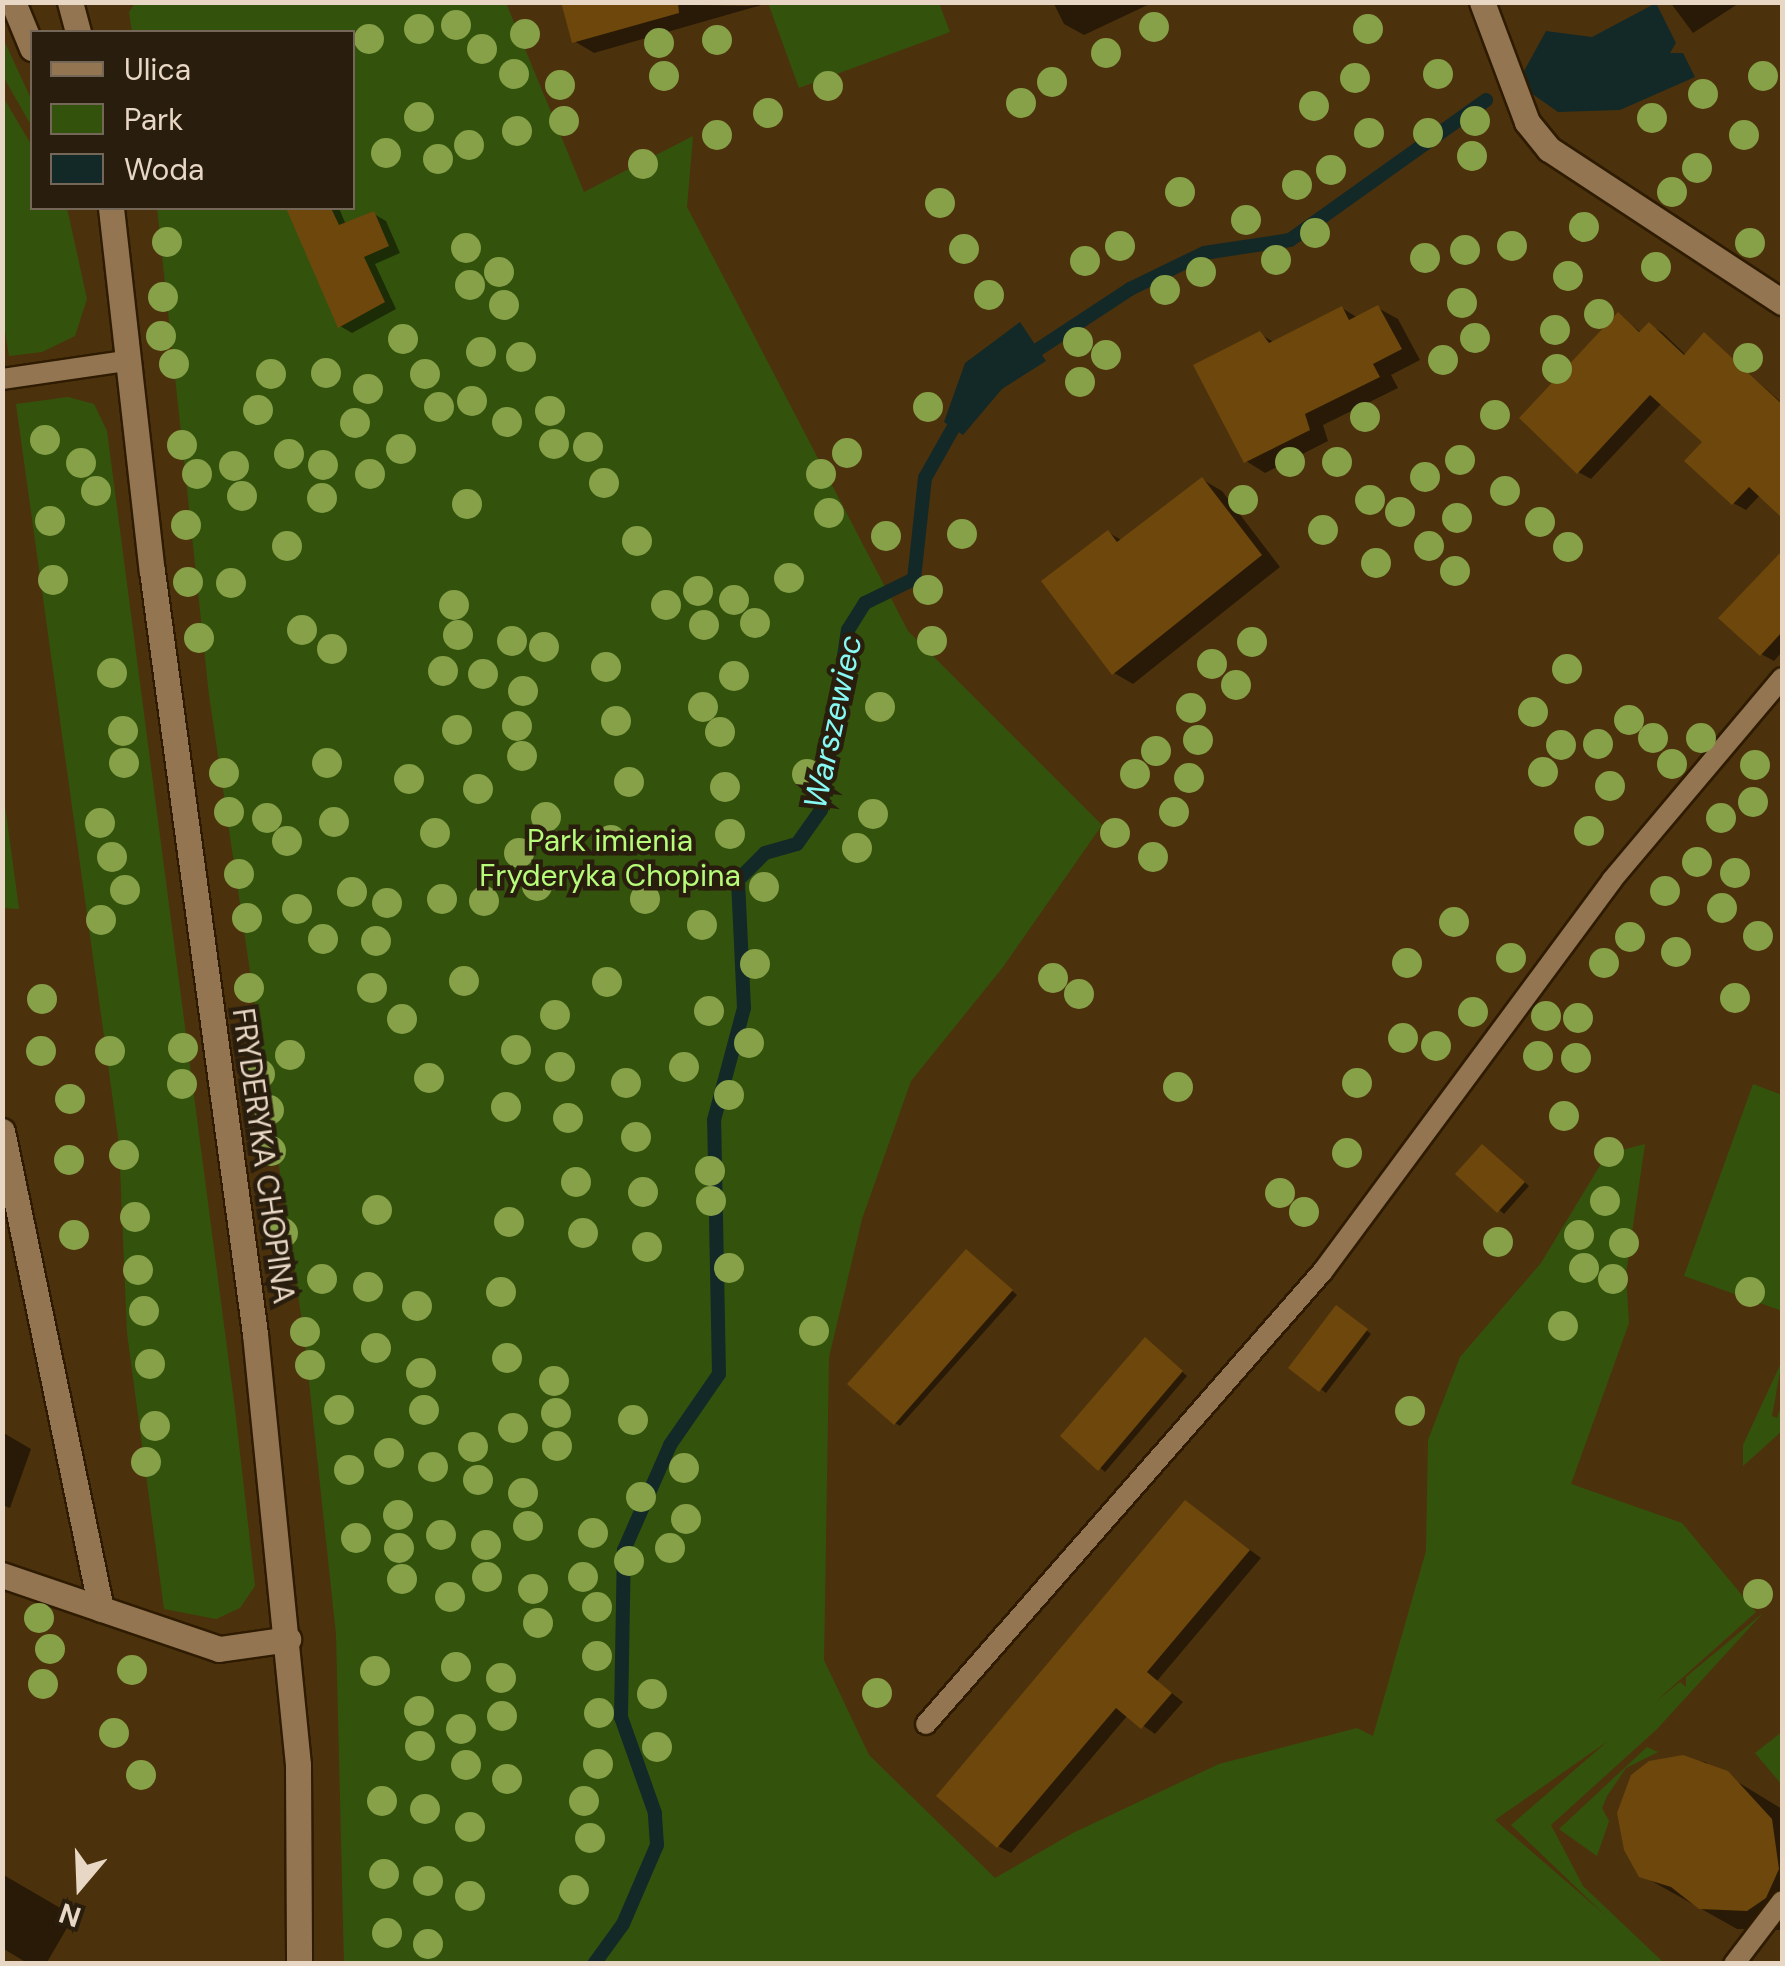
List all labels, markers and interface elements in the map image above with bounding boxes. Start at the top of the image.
legend [30,30,355,210]
text: Ulica [124,50,191,89]
text: Park [124,100,183,139]
text: Woda [124,150,204,189]
water label: Warszewiec [796,631,870,813]
park label: Park imienia Fryderyka Chopina [479,823,741,894]
street label: FRYDERYKA CHOPINA [224,1006,302,1306]
north arrow [30,1836,130,1936]
text: N [54,1894,86,1936]

